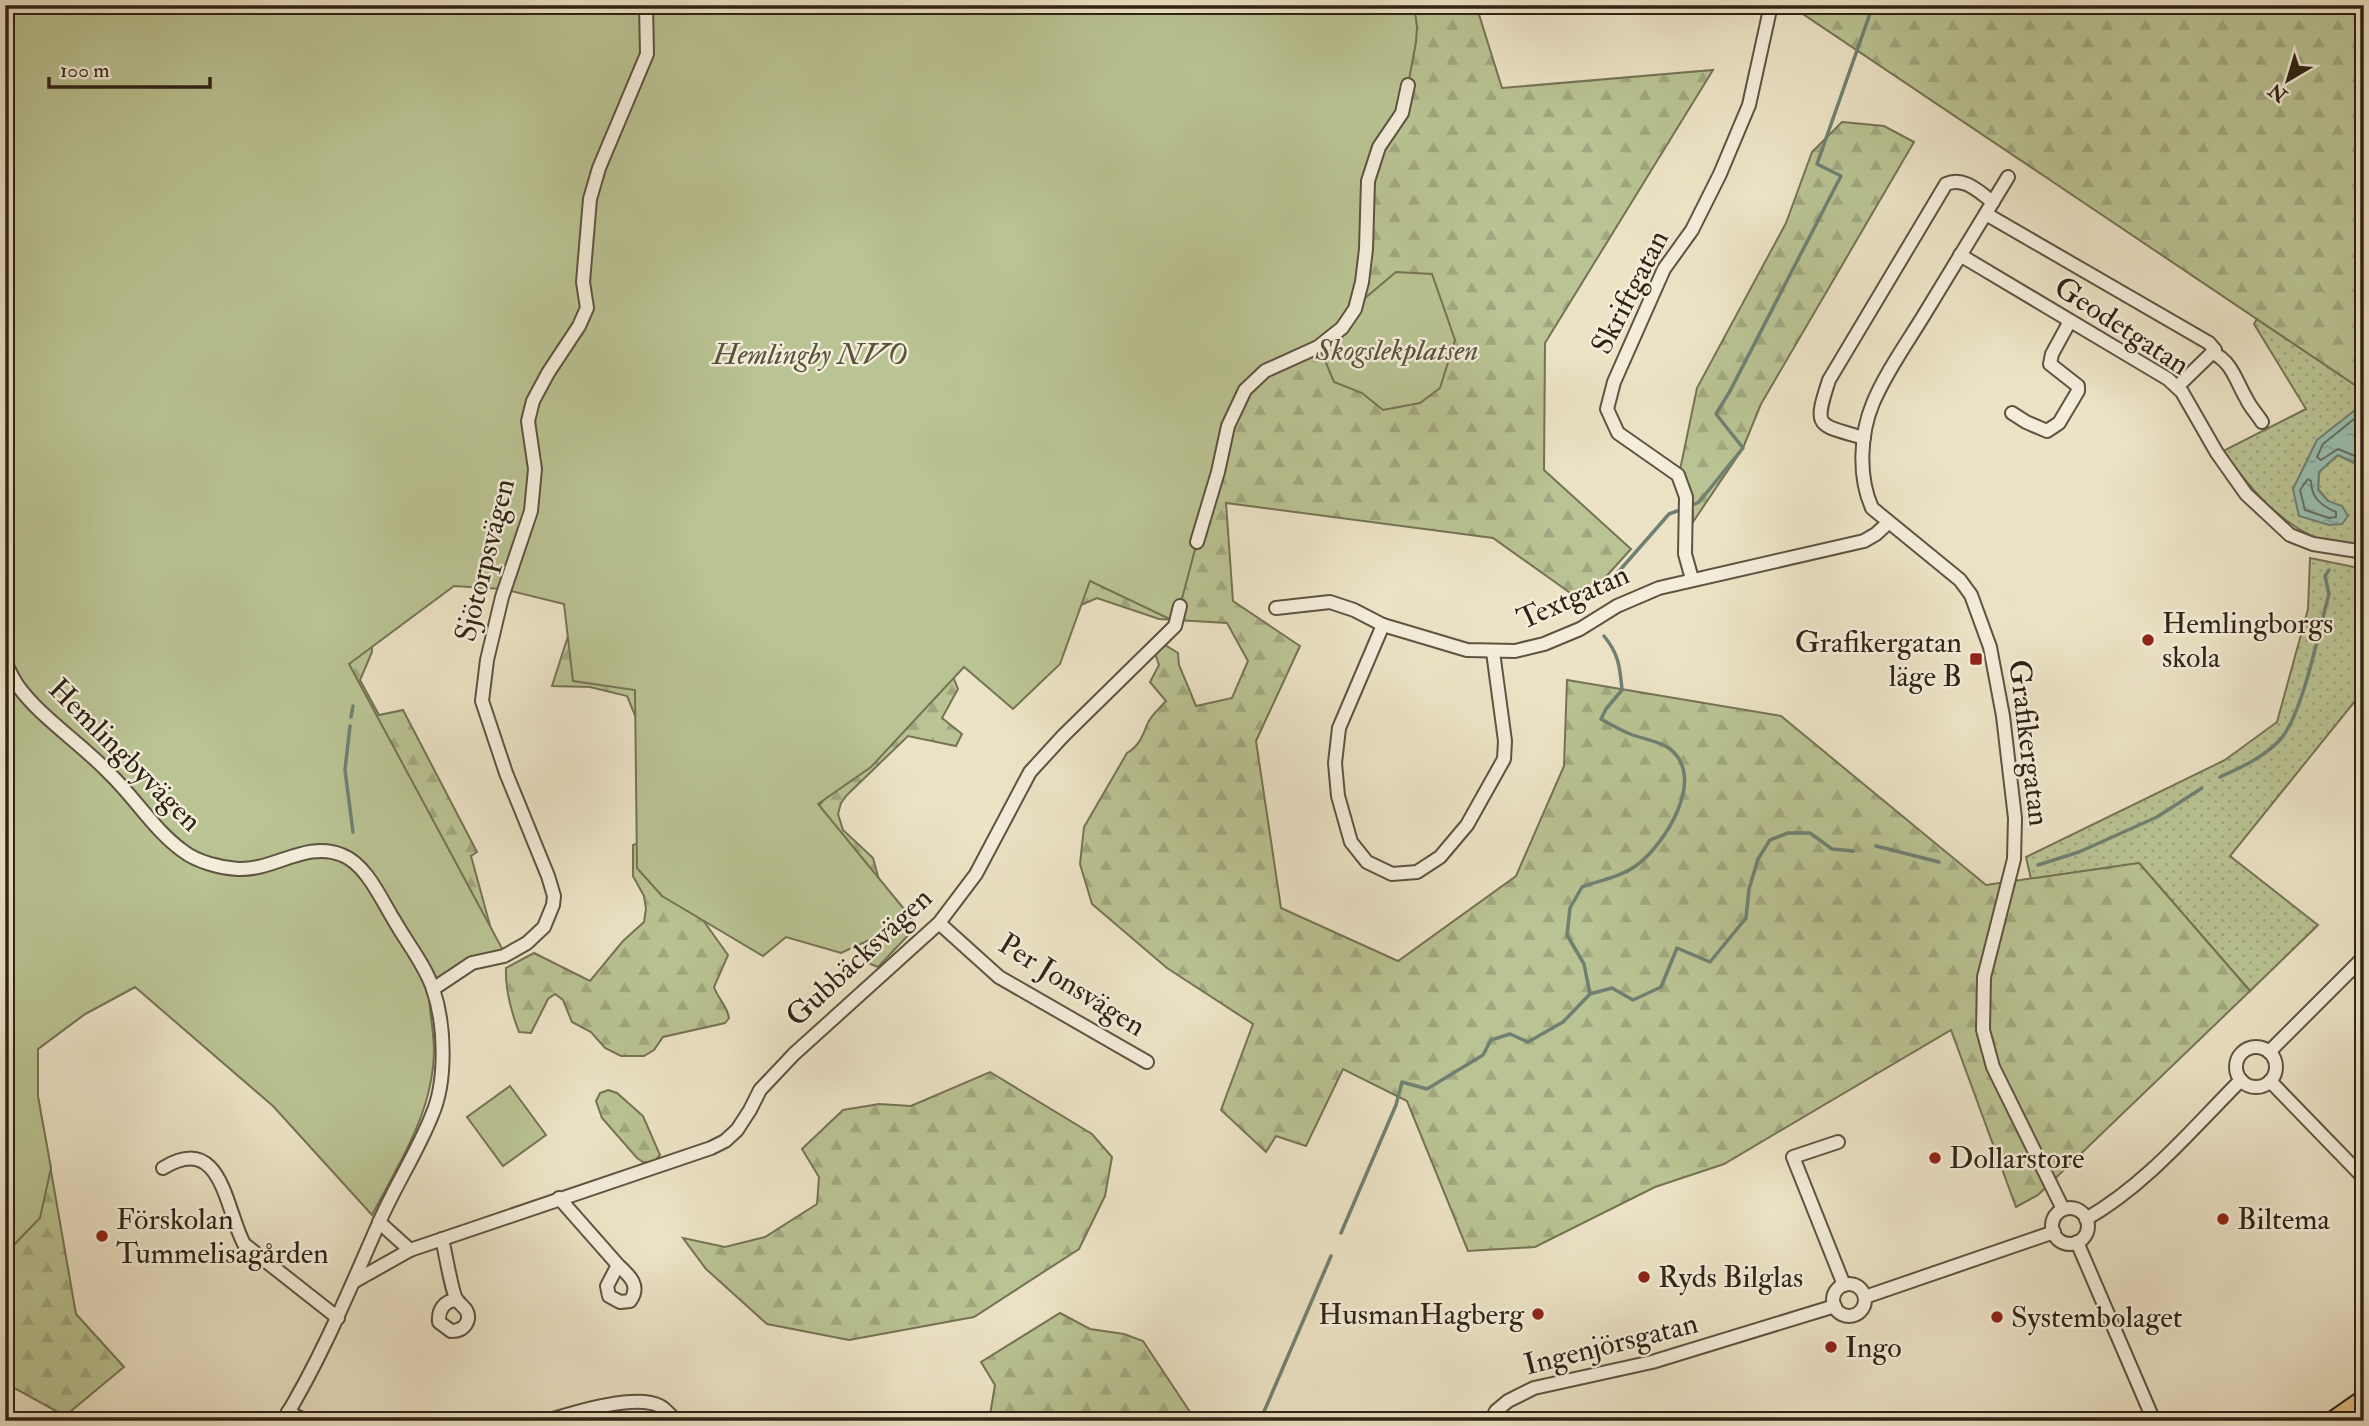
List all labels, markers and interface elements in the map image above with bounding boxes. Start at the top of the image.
scale bar [49,46,210,90]
north arrow [2254,46,2324,116]
text: 100 m [60,57,110,84]
text: N [2263,77,2293,108]
street label: Skriftgatan [1583,224,1677,360]
street label: Geodetgatan [2047,269,2197,383]
park label: Skogslekplatsen [1315,332,1478,369]
park label: Hemlingby NVO [710,336,908,373]
street label: Sjötorpsvägen [447,475,523,645]
street label: Textgatan [1511,556,1635,638]
place label: Hemlingborgs skola [2162,605,2333,676]
place label: Grafikergatan läge B [1795,624,1962,695]
marker: Hemlingborgs skola [2140,632,2156,648]
marker: Grafikergatan läge B [1968,651,1984,667]
street label: Grafikergatan [2000,658,2058,828]
street label: Hemlingbyvägen [41,671,209,839]
street label: Gubbäcksvägen [778,880,940,1034]
street label: Per Jonsvägen [992,925,1152,1045]
place label: Dollarstore [1949,1140,2085,1177]
marker: Dollarstore [1927,1150,1943,1166]
place label: Förskolan Tummelisagården [116,1201,329,1272]
place label: Biltema [2237,1201,2331,1238]
marker: Biltema [2215,1211,2231,1227]
marker: Förskolan Tummelisagården [94,1228,110,1244]
place label: Ryds Bilglas [1658,1259,1803,1296]
marker: Ryds Bilglas [1636,1269,1652,1285]
place label: HusmanHagberg [1318,1296,1525,1333]
place label: Systembolaget [2011,1299,2183,1336]
street label: Ingenjörsgatan [1520,1305,1702,1383]
marker: HusmanHagberg [1530,1306,1546,1322]
marker: Systembolaget [1989,1309,2005,1325]
place label: Ingo [1845,1329,1902,1366]
marker: Ingo [1823,1339,1839,1355]

